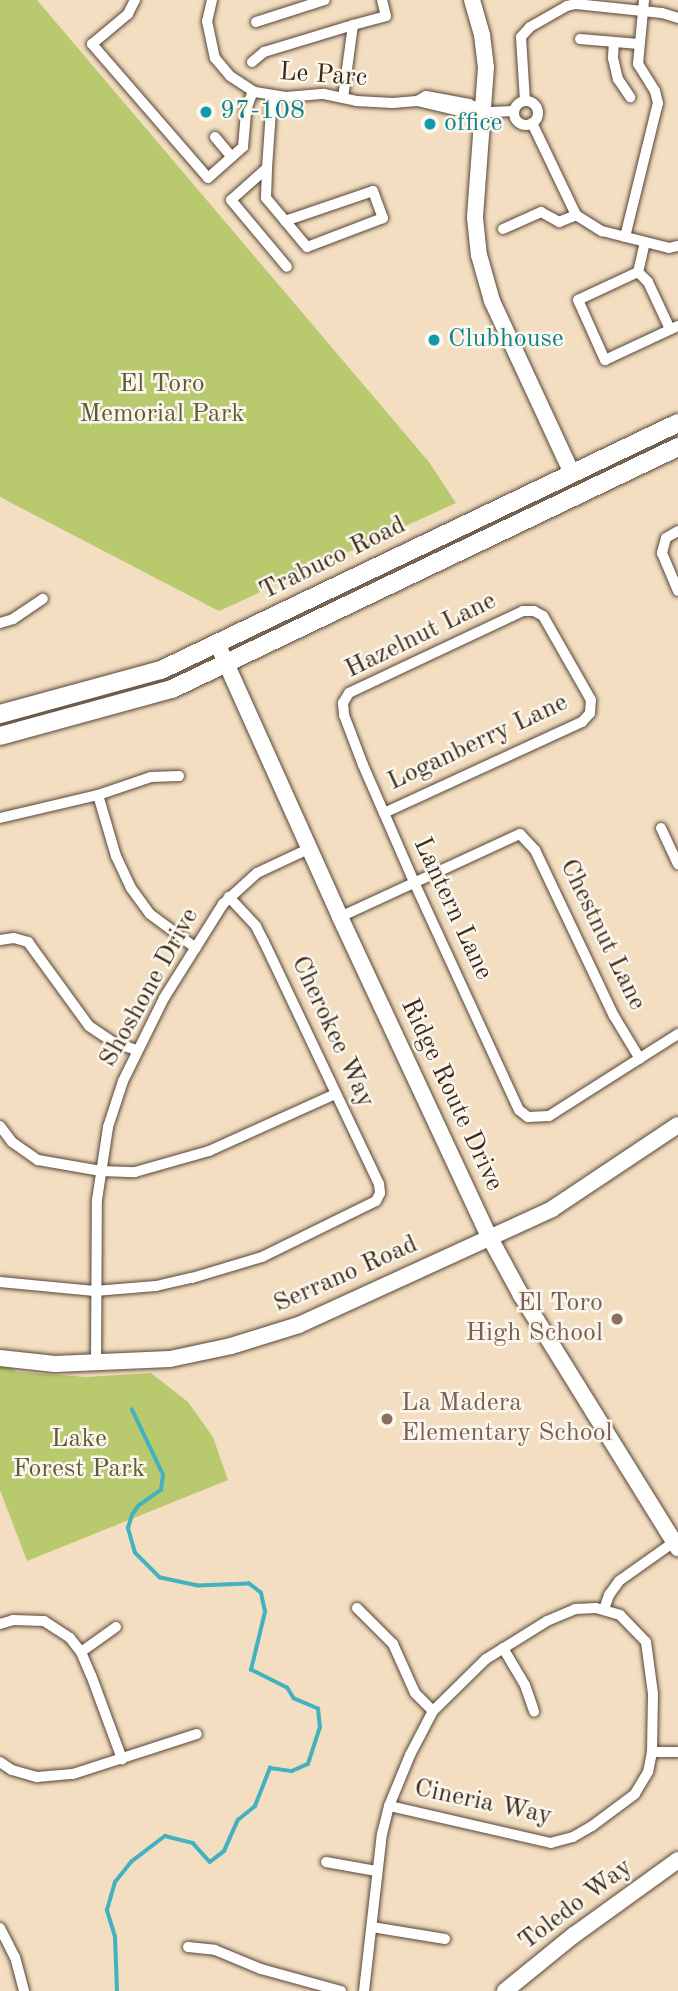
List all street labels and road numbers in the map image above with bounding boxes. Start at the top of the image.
street label: Le Parc [278,57,368,95]
street label: Trabuco Road [255,510,411,608]
street label: Hazelnut Lane [340,586,502,686]
street label: Loganberry Lane [383,688,573,798]
street label: Lantern Lane [405,833,499,985]
street label: Chestnut Lane [552,854,652,1016]
street label: Shoshone Drive [93,903,207,1073]
street label: Cherokee Way [283,951,381,1113]
street label: Ridge Route Drive [393,994,509,1196]
street label: Serrano Road [269,1229,423,1321]
street label: Cineria Way [411,1773,555,1833]
street label: Toledo Way [513,1852,639,1958]

